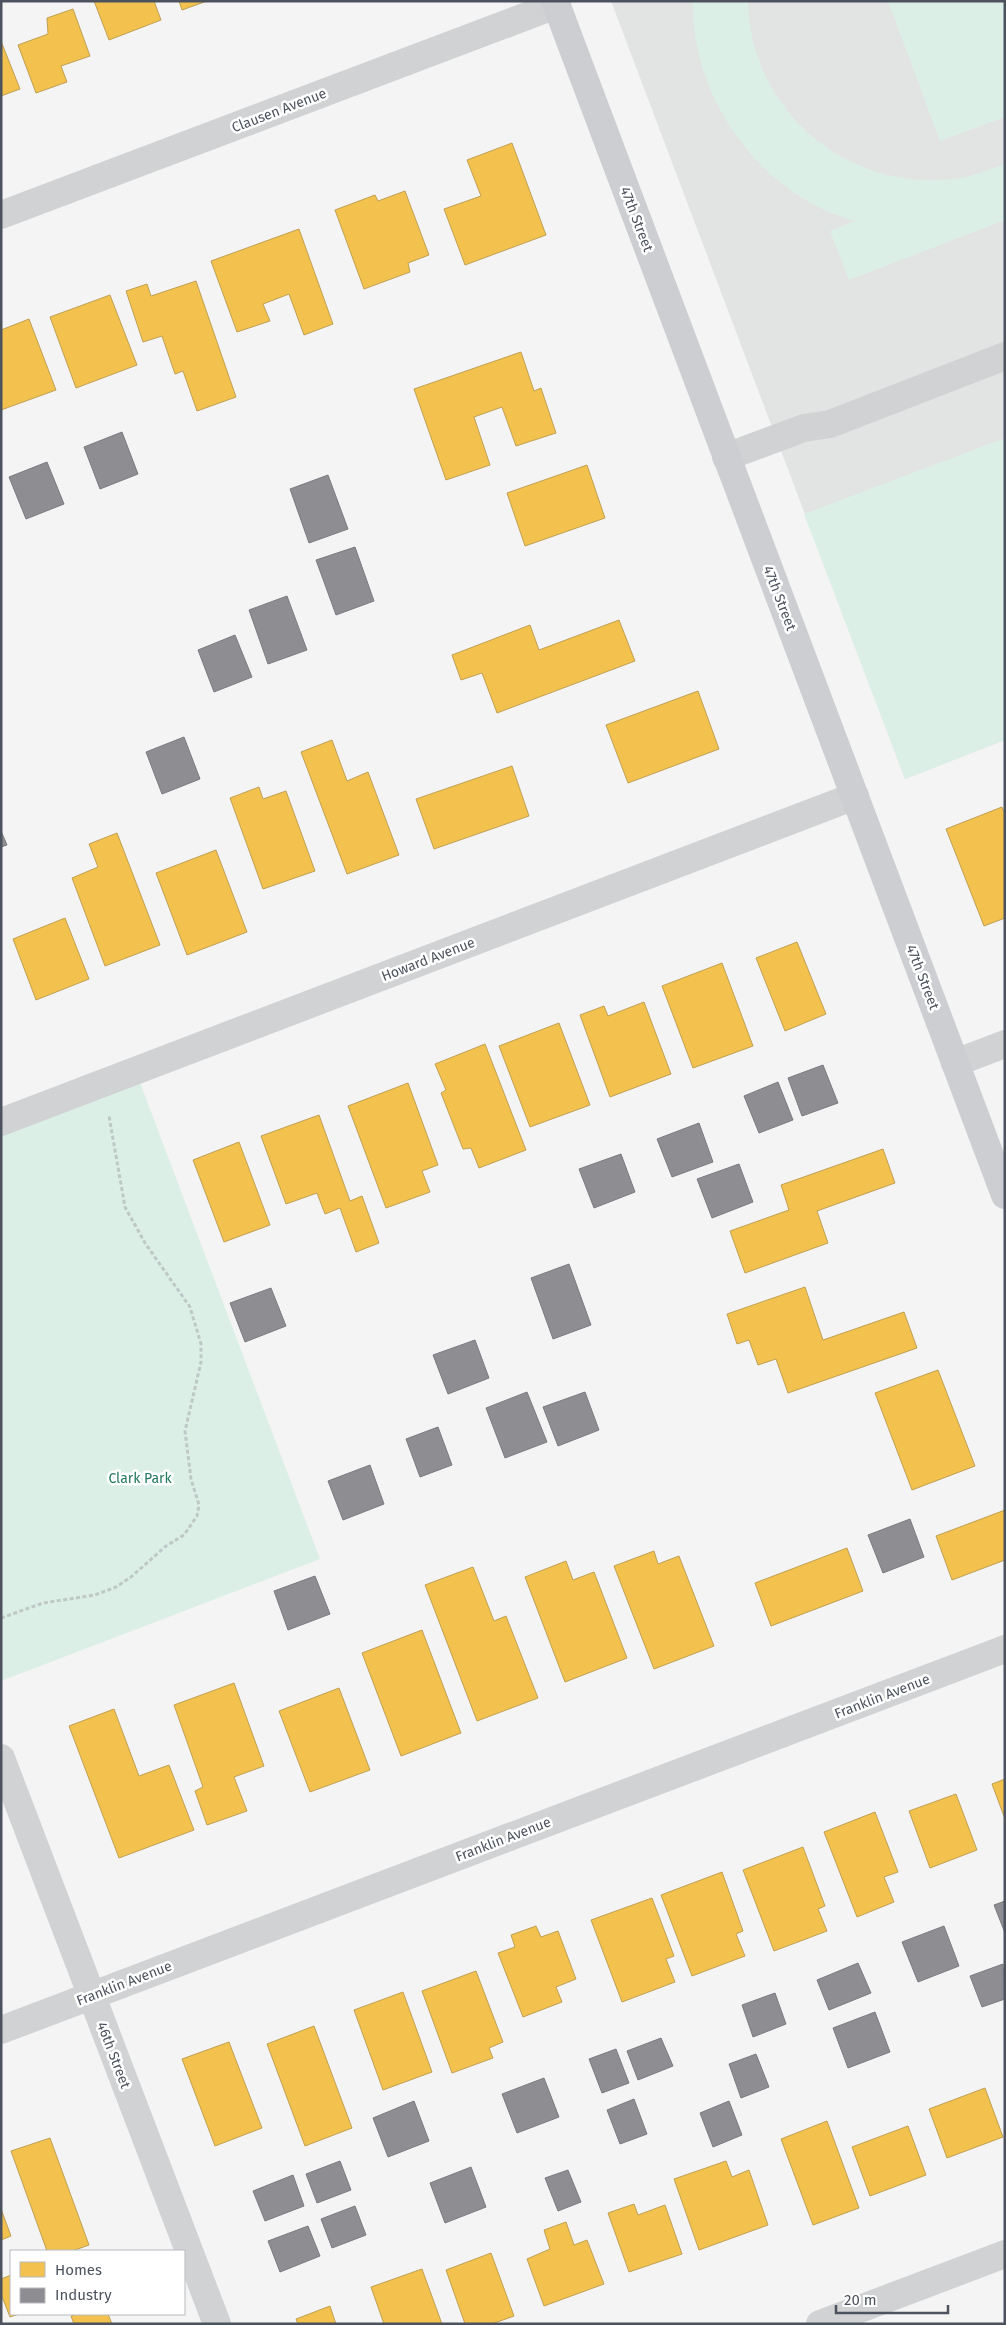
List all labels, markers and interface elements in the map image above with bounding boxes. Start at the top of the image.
street label: Clausen Avenue [229,85,329,136]
street label: 47th Street [616,184,657,255]
street label: 47th Street [759,563,800,634]
street label: Howard Avenue [379,934,477,985]
street label: 47th Street [902,942,943,1013]
park label: Clark Park [108,1470,172,1487]
street label: Franklin Avenue [832,1670,932,1722]
street label: Franklin Avenue [453,1813,553,1865]
street label: Franklin Avenue [74,1957,174,2009]
street label: 46th Street [93,2020,134,2092]
legend [10,2250,185,2315]
text: Homes [55,2261,102,2279]
scale bar [836,2282,948,2314]
text: Industry [55,2286,112,2304]
text: 20 m [844,2291,877,2309]

